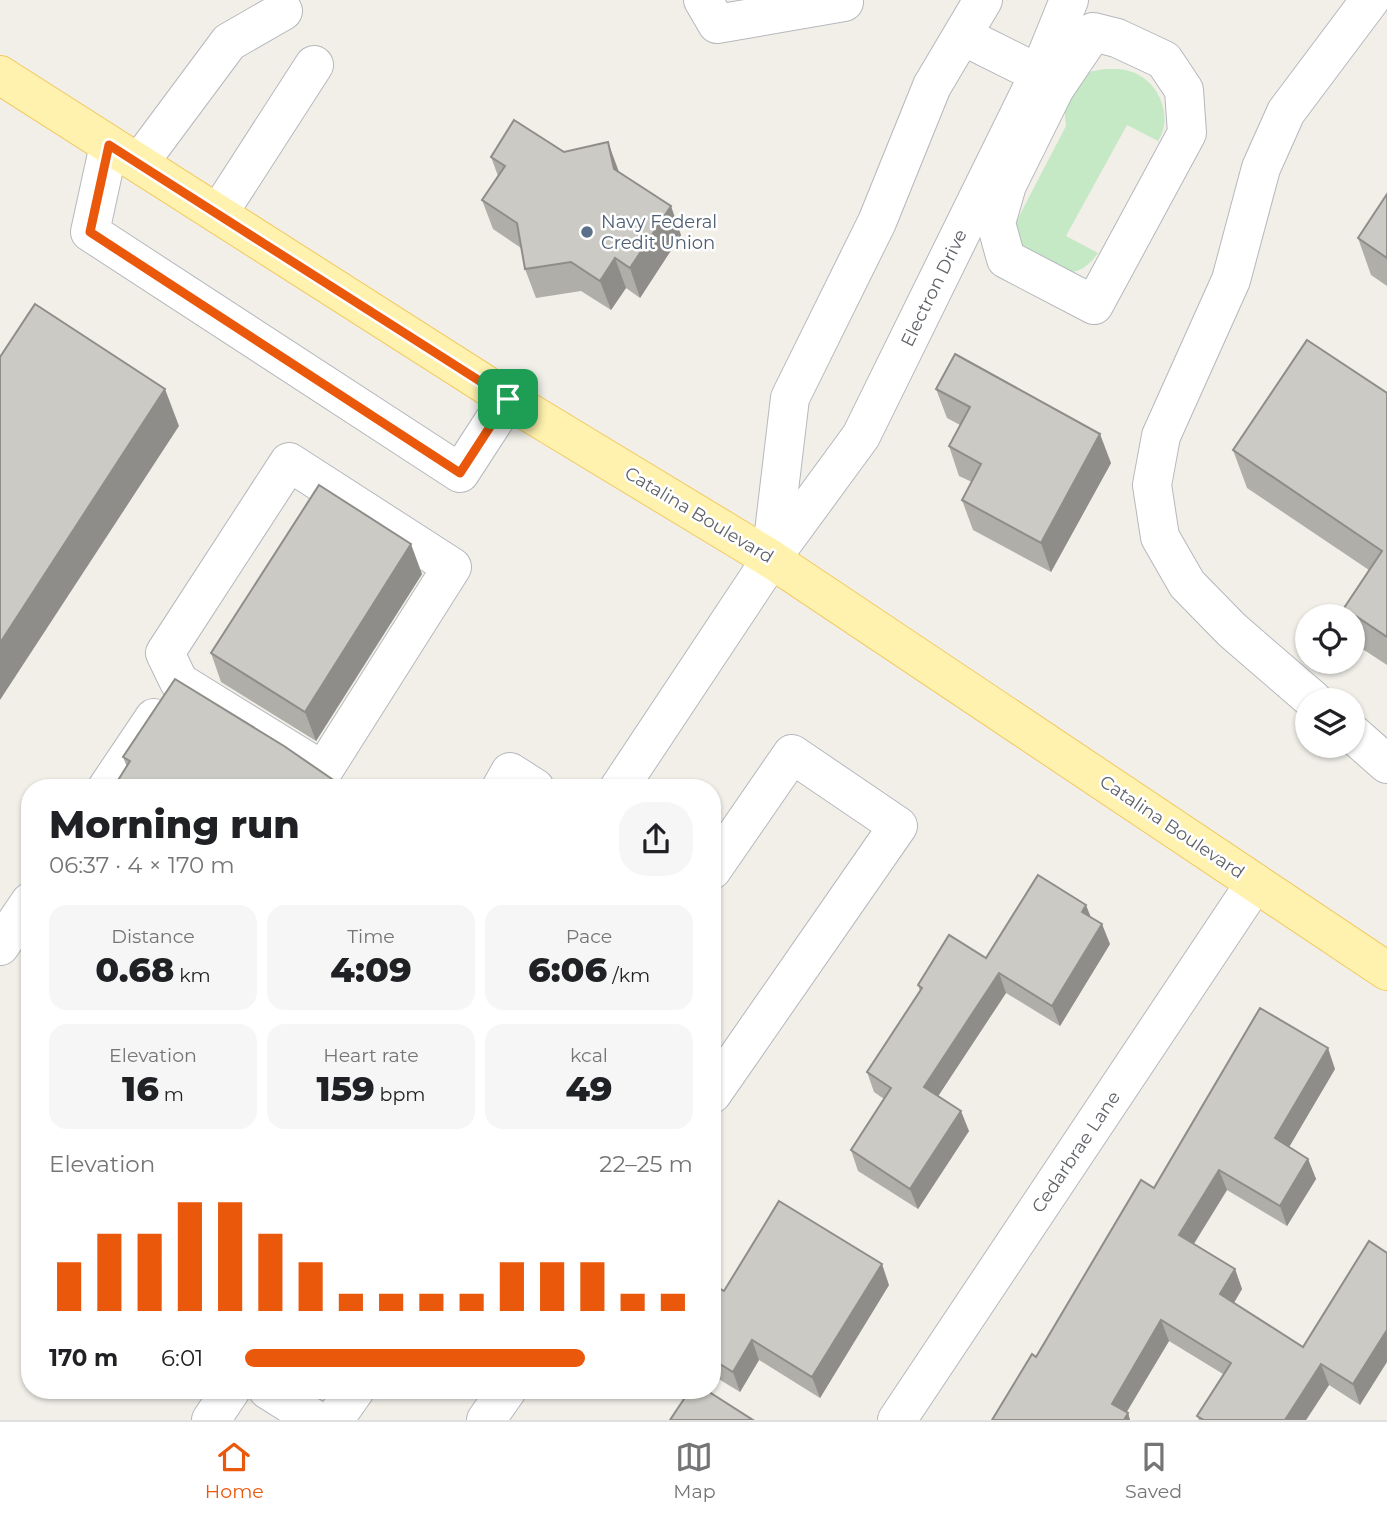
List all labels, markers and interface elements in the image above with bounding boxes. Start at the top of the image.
place label: Navy Federal Credit Union [601,211,717,254]
marker: Navy Federal Credit Union [579,224,595,240]
street label: Electron Drive [896,226,972,350]
pin [478,369,538,429]
icon: arrive [489,380,527,418]
street label: Catalina Boulevard [621,462,777,568]
map controls [1295,604,1365,758]
button: locate [1295,604,1365,674]
button: layers [1295,688,1365,758]
street label: Catalina Boulevard [1096,770,1248,884]
text: Morning run [49,801,300,848]
button: share [619,802,693,876]
text: 06:37 · 4 × 170 m [49,851,235,879]
text: Distance [111,925,195,948]
text: Time [347,925,395,948]
text: Pace [566,925,612,948]
text: 0.68 [95,948,174,991]
text: 4:09 [330,948,412,991]
text: 6:06 [528,948,607,991]
text: km [174,964,211,987]
text: /km [607,964,650,987]
text: Elevation [109,1044,197,1067]
text: Heart rate [323,1044,419,1067]
text: kcal [570,1044,608,1067]
text: 16 [122,1067,159,1110]
text: 159 [316,1067,375,1110]
text: 49 [565,1067,613,1110]
text: m [159,1083,184,1106]
text: bpm [375,1083,426,1106]
street label: Cedarbrae Lane [1027,1087,1125,1217]
text: Elevation [49,1150,155,1178]
text: 22–25 m [599,1150,693,1178]
text: 170 m [49,1344,118,1372]
text: 6:01 [161,1344,203,1372]
tab: Home [205,1438,264,1503]
tab: Map [673,1438,716,1503]
tab: Saved [1125,1438,1182,1503]

